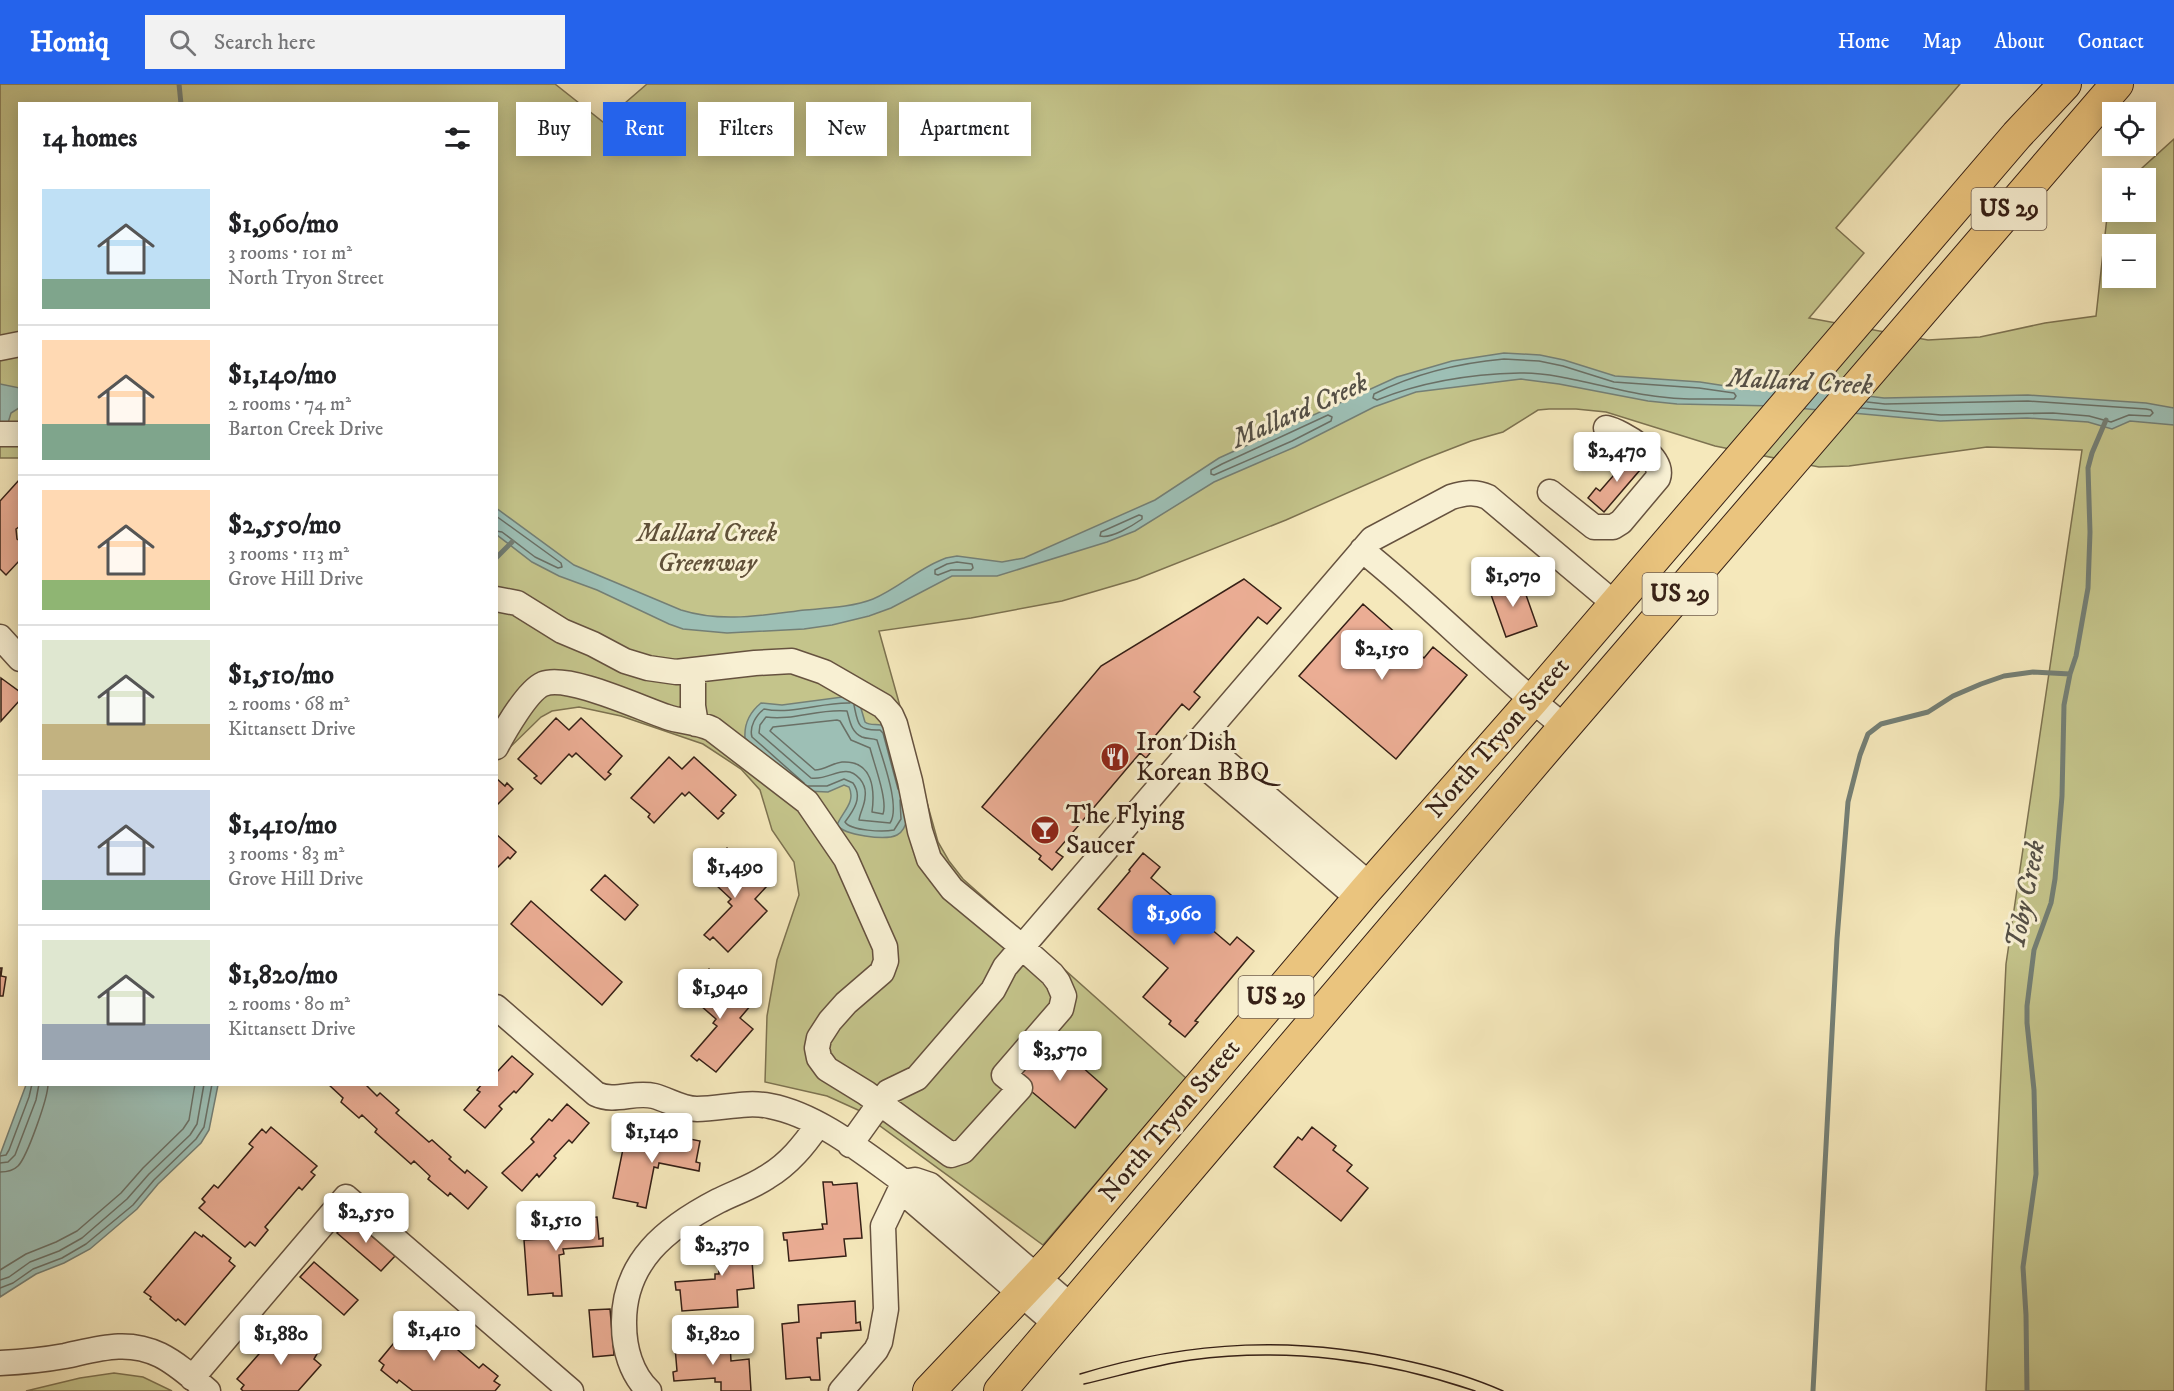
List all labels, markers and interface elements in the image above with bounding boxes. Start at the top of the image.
search box [145,15,565,69]
text: Homiq [30,25,109,60]
icon: search [166,26,199,59]
text: Search here [214,29,316,56]
text: Home [1838,29,1890,55]
text: Map [1923,29,1961,55]
text: About [1994,29,2045,55]
text: Contact [2078,29,2144,55]
chip: Buy [516,102,591,156]
chip: Rent [603,102,686,156]
chip: Filters [698,102,794,156]
chip: New [806,102,887,156]
chip: Apartment [899,102,1031,156]
map controls [2102,102,2156,288]
button: locate [2102,102,2156,156]
text: 14 homes [42,122,137,155]
icon: filters [441,122,474,155]
button: + [2102,168,2156,222]
road number: US 29 [1972,188,2046,230]
text: $1,960/mo [228,208,338,241]
icon: home [90,213,162,285]
button: − [2102,234,2156,288]
text: 3 rooms · 101 m² [228,241,352,266]
text: North Tryon Street [228,266,384,291]
text: $1,140/mo [228,359,336,392]
water label: Mallard Creek [1724,361,1874,403]
icon: home [90,364,162,436]
water label: Mallard Creek [1225,366,1374,457]
text: 2 rooms · 74 m² [228,392,351,417]
text: Barton Creek Drive [228,417,383,442]
pin: $2,470 [1568,432,1666,483]
text: $2,470 [1588,439,1646,464]
text: $2,550/mo [228,509,341,542]
icon: home [90,514,162,586]
park label: Mallard Creek Greenway [635,517,777,580]
text: 3 rooms · 113 m² [228,542,349,567]
pin: $1,070 [1464,557,1562,608]
text: $1,070 [1485,564,1541,589]
text: Grove Hill Drive [228,567,363,592]
road number: US 29 [1642,573,1718,615]
pin: $2,150 [1333,630,1431,681]
text: $2,150 [1355,637,1409,662]
street label: North Tryon Street [1419,651,1577,825]
text: $1,510/mo [228,659,334,692]
icon: home [90,664,162,736]
text: 2 rooms · 68 m² [228,692,350,717]
text: Kittansett Drive [228,717,355,742]
place label: Iron Dish Korean BBQ [1136,726,1281,789]
restaurant icon: Iron Dish Korean BBQ [1099,741,1131,773]
place label: The Flying Saucer [1066,799,1185,862]
text: $1,410/mo [228,809,337,842]
icon: home [90,814,162,886]
bar icon: The Flying Saucer [1029,814,1061,846]
water label: Toby Creek [1999,837,2053,952]
text: 3 rooms · 83 m² [228,842,344,867]
pin: $1,490 [686,848,784,899]
text: $1,490 [707,855,763,880]
text: Grove Hill Drive [228,867,363,892]
pin: $1,960 [1125,895,1223,946]
text: $1,960 [1147,902,1201,927]
text: $1,820/mo [228,959,338,992]
icon: home [90,964,162,1036]
pin: $1,940 [671,969,769,1020]
text: $1,940 [692,976,748,1001]
road number: US 29 [1238,976,1314,1018]
text: 2 rooms · 80 m² [228,992,350,1017]
text: Kittansett Drive [228,1017,355,1042]
pin: $3,570 [1011,1031,1109,1082]
street label: North Tryon Street [1092,1033,1248,1209]
text: $3,570 [1033,1038,1087,1063]
pin: $1,140 [603,1113,701,1164]
text: $1,140 [625,1120,679,1145]
pin: $2,550 [317,1193,415,1244]
text: $2,550 [338,1200,394,1225]
pin: $1,510 [507,1201,605,1252]
text: $1,510 [530,1208,582,1233]
pin: $2,370 [673,1226,771,1277]
text: $2,370 [694,1233,750,1258]
pin: $1,410 [385,1311,483,1362]
pin: $1,880 [232,1315,330,1366]
pin: $1,820 [664,1315,762,1366]
text: $1,410 [407,1318,461,1343]
text: $1,880 [254,1322,308,1347]
text: $1,820 [686,1322,740,1347]

